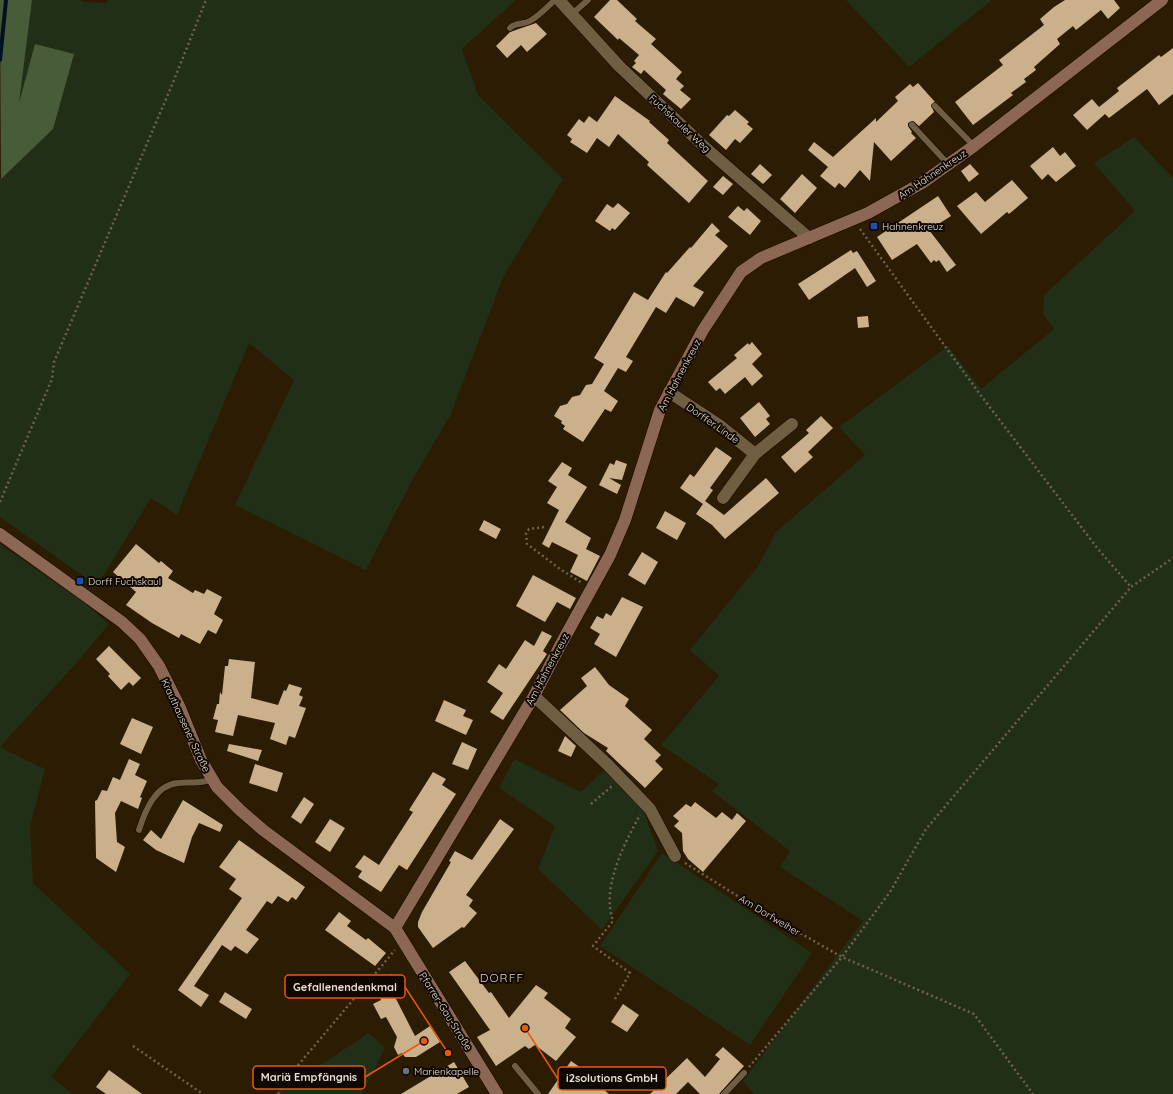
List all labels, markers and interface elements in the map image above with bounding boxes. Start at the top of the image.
street label: Fuchskauler Weg [646,92,713,155]
street label: Am Hahnenkreuz [896,147,969,202]
place label: Hahnenkreuz [882,220,943,233]
marker: Hahnenkreuz [869,221,879,231]
street label: Am Hahnenkreuz [655,337,704,413]
street label: Dorffer Linde [684,400,742,447]
place label: Dorff Fuchskaul [88,575,161,588]
marker: Dorff Fuchskaul [75,576,85,586]
street label: Am Hahnenkreuz [523,631,572,707]
street label: Krauthausener Straße [158,676,213,774]
street label: Am Dorfweiher [737,892,803,939]
street label: Pfarrer-Gau-Straße [416,970,475,1053]
district label: DORFF [480,970,524,985]
callout: Gefallenendenkmal [285,975,405,998]
text: Gefallenendenkmal [293,980,397,994]
place label: Marienkapelle [414,1065,479,1078]
callout: Mariä Empfängnis [253,1066,365,1089]
marker: Marienkapelle [401,1066,411,1076]
callout: i2solutions GmbH [558,1067,666,1090]
text: Mariä Empfängnis [261,1070,357,1084]
text: i2solutions GmbH [566,1071,658,1085]

